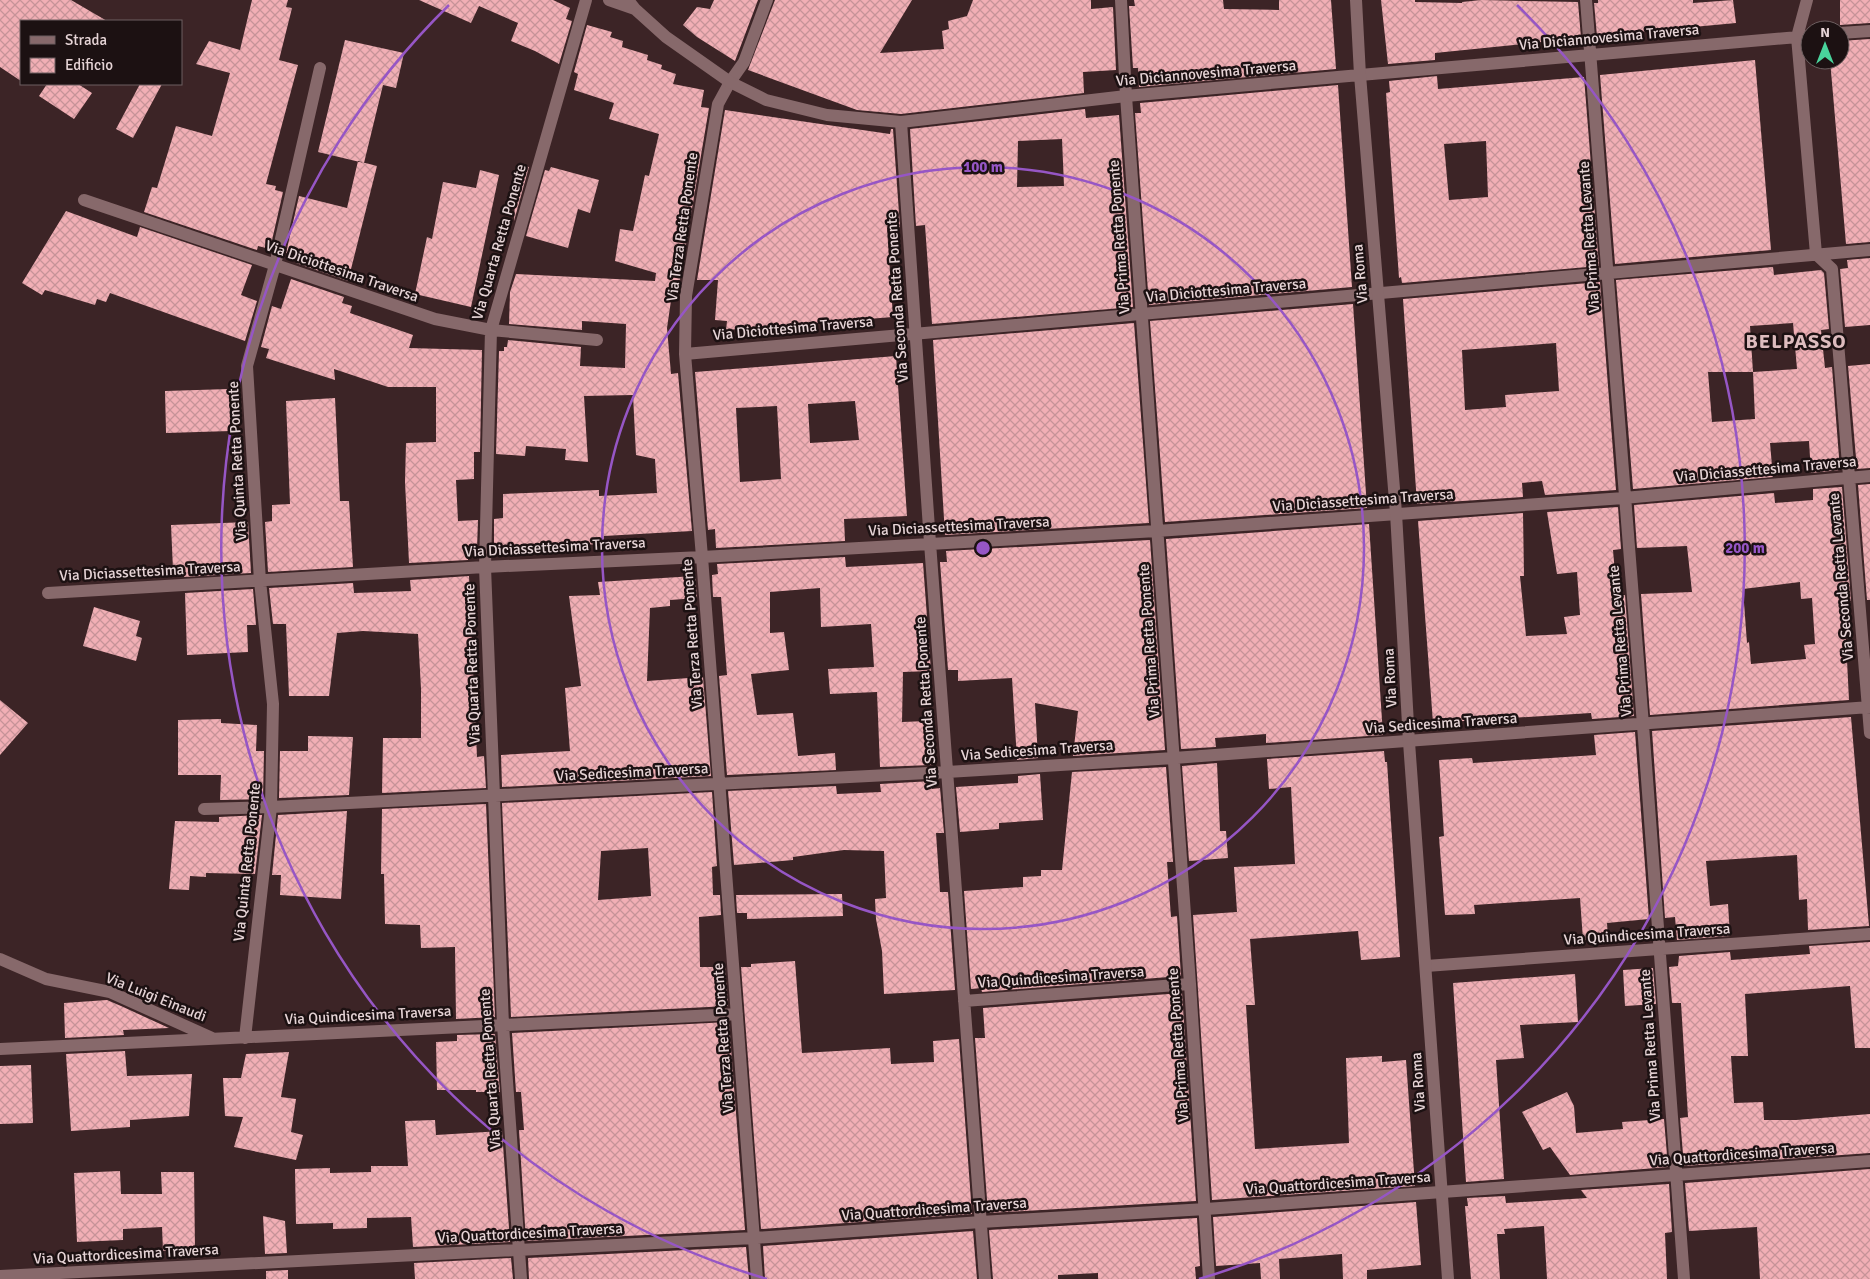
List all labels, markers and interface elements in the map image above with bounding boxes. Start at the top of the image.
legend [20,20,182,85]
street label: Via Diciannovesima Traversa [1518,20,1700,54]
north arrow [1800,20,1850,70]
text: N [1820,24,1830,41]
text: Strada [65,31,107,49]
text: Edificio [65,56,113,74]
street label: Via Diciannovesima Traversa [1115,56,1297,90]
street label: Via Terza Retta Ponente [663,151,701,303]
text: 100 m [963,158,1003,176]
street label: Via Prima Retta Ponente [1105,159,1133,315]
street label: Via Prima Retta Levante [1575,160,1603,314]
street label: Via Quarta Retta Ponente [468,162,530,322]
street label: Via Seconda Retta Ponente [882,211,912,383]
street label: Via Diciottesima Traversa [263,236,421,306]
street label: Via Roma [1348,243,1372,305]
street label: Via Diciottesima Traversa [1145,274,1307,306]
street label: Via Diciottesima Traversa [712,312,874,344]
district label: BELPASSO [1746,329,1846,354]
street label: Via Quinta Retta Ponente [224,381,250,541]
street label: Via Diciassettesima Traversa [1675,452,1857,486]
street label: Via Diciassettesima Traversa [1272,485,1454,515]
street label: Via Seconda Retta Levante [1825,492,1857,662]
street label: Via Diciassettesima Traversa [868,512,1050,540]
street label: Via Diciassettesima Traversa [464,533,646,561]
centre of rings [974,539,992,557]
text: 200 m [1725,539,1765,557]
street label: Via Diciassettesima Traversa [59,557,241,585]
street label: Via Terza Retta Ponente [678,558,706,710]
street label: Via Prima Retta Ponente [1135,563,1163,719]
street label: Via Prima Retta Levante [1604,564,1636,718]
street label: Via Quarta Retta Ponente [460,583,484,745]
street label: Via Seconda Retta Ponente [911,616,941,788]
street label: Via Roma [1379,648,1401,708]
street label: Via Sedicesima Traversa [1364,709,1518,737]
street label: Via Sedicesima Traversa [960,736,1114,764]
street label: Via Sedicesima Traversa [555,759,709,785]
street label: Via Quinta Retta Ponente [230,781,264,943]
street label: Via Quindicesima Traversa [1563,919,1731,949]
street label: Via Terza Retta Ponente [709,962,737,1114]
street label: Via Quindicesima Traversa [977,962,1145,992]
street label: Via Prima Retta Ponente [1164,967,1192,1123]
street label: Via Prima Retta Levante [1636,968,1664,1122]
street label: Via Luigi Einaudi [103,969,209,1025]
street label: Via Quarta Retta Ponente [475,988,505,1150]
street label: Via Quindicesima Traversa [284,1002,452,1028]
street label: Via Roma [1407,1052,1429,1112]
street label: Via Quattordicesima Traversa [1649,1139,1835,1169]
street label: Via Quattordicesima Traversa [1245,1168,1431,1198]
street label: Via Quattordicesima Traversa [841,1194,1027,1224]
street label: Via Quattordicesima Traversa [437,1219,623,1247]
street label: Via Quattordicesima Traversa [33,1240,219,1268]

